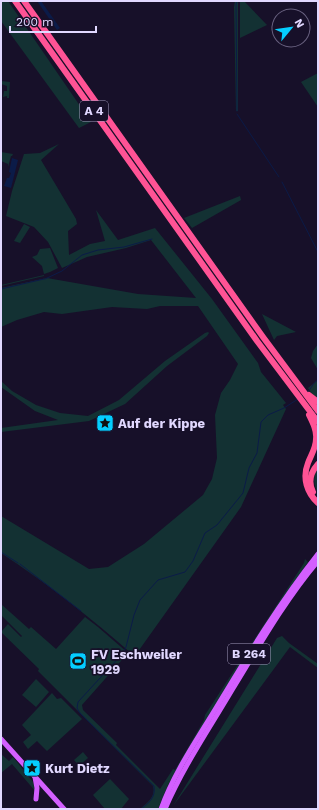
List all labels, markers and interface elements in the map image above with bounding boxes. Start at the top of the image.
scale bar [10,8,96,34]
north arrow [271,8,311,48]
text: 200 m [16,15,53,29]
text: N [292,17,307,30]
road number: A 4 [80,101,108,121]
place icon: Auf der Kippe [95,413,115,433]
place label: Auf der Kippe [118,416,206,431]
road number: B 264 [228,644,270,664]
place label: FV Eschweiler 1929 [91,647,182,677]
sports icon: FV Eschweiler 1929 [68,651,88,671]
place icon: Kurt Dietz [22,758,42,778]
place label: Kurt Dietz [45,761,110,776]

